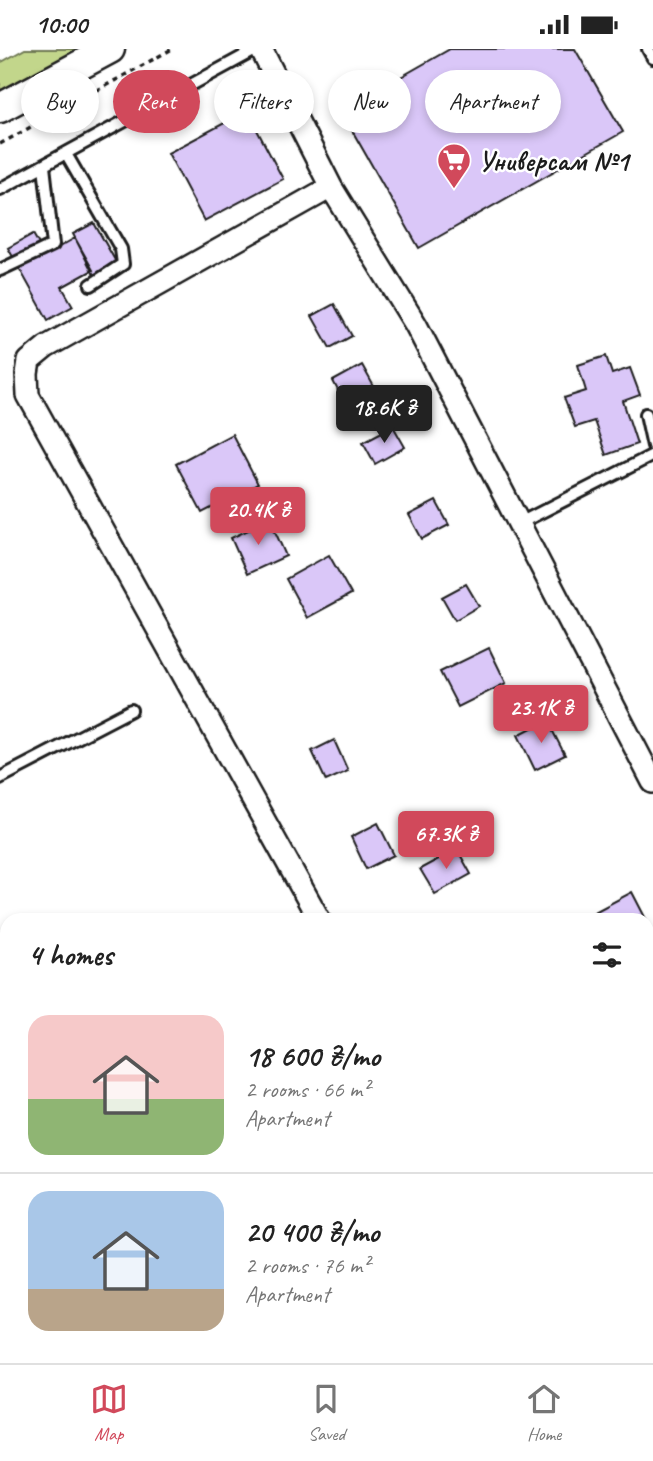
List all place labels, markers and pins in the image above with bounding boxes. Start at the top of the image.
supermarket icon: Универсам №1 [435,141,473,190]
place label: Универсам №1 [478,143,632,178]
pin: 18.6K ₴ [319,385,449,445]
pin: 20.4K ₴ [193,487,323,547]
pin: 23.1K ₴ [476,685,606,745]
pin: 67.3K ₴ [381,811,511,871]

